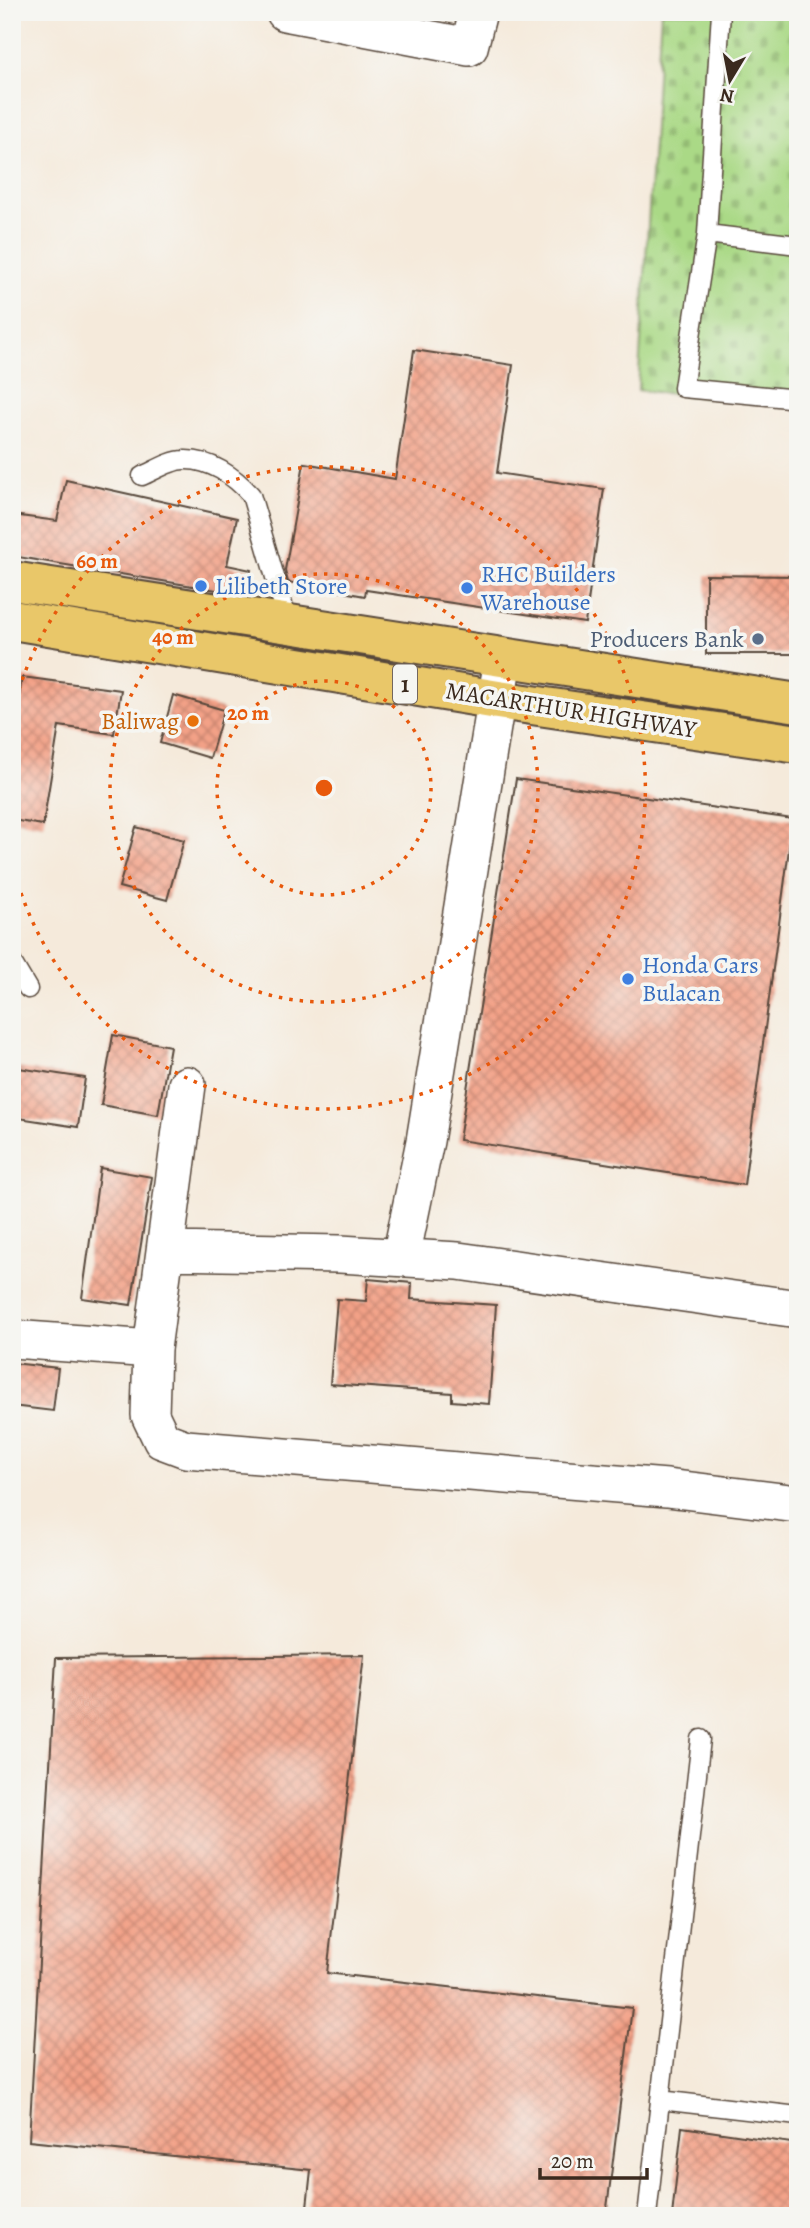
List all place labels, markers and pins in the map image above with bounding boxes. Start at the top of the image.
place label: RHC Builders Warehouse [480,558,616,618]
place label: Lilibeth Store [215,570,347,602]
marker: Lilibeth Store [193,578,209,594]
marker: RHC Builders Warehouse [459,580,475,596]
place label: Producers Bank [589,623,744,655]
marker: Producers Bank [750,631,766,647]
place label: Baliwag [101,705,179,737]
marker: Baliwag [185,713,201,729]
centre of rings [312,776,336,800]
place label: Honda Cars Bulacan [642,949,759,1009]
marker: Honda Cars Bulacan [620,971,636,987]

